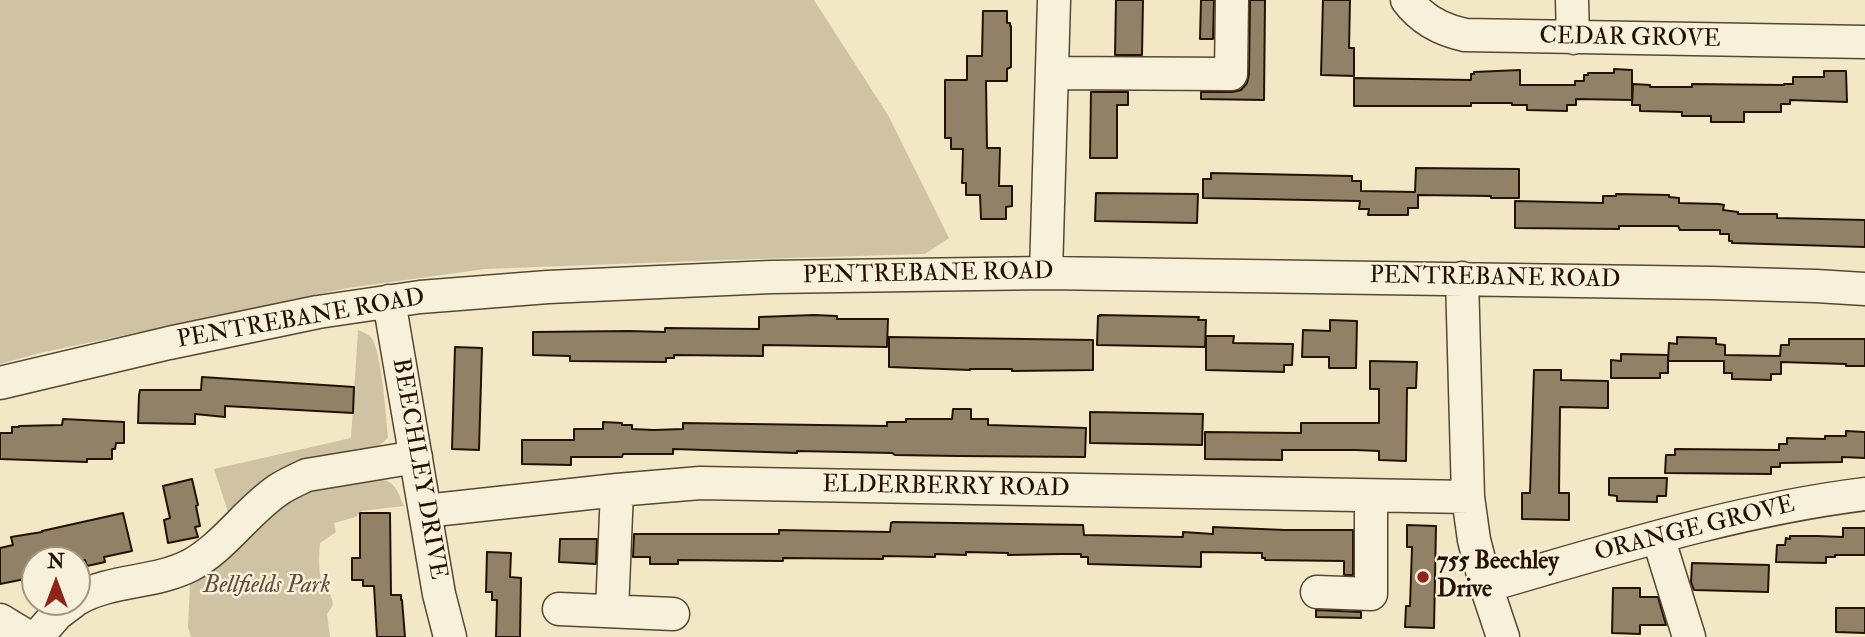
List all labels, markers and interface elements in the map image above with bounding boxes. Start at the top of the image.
street label: CEDAR GROVE [1539,23,1721,55]
street label: PENTREBANE ROAD [802,258,1054,292]
street label: PENTREBANE ROAD [1369,262,1621,296]
street label: PENTREBANE ROAD [175,284,427,356]
street label: BEECHLEY DRIVE [384,356,452,582]
street label: ELDERBERRY ROAD [822,471,1070,505]
street label: ORANGE GROVE [1592,491,1798,569]
north arrow [21,546,91,616]
place label: 755 Beechley Drive [1437,549,1559,605]
text: N [47,550,65,574]
marker: 755 Beechley Drive [1415,569,1431,585]
park label: Bellfields Park [203,573,331,601]

